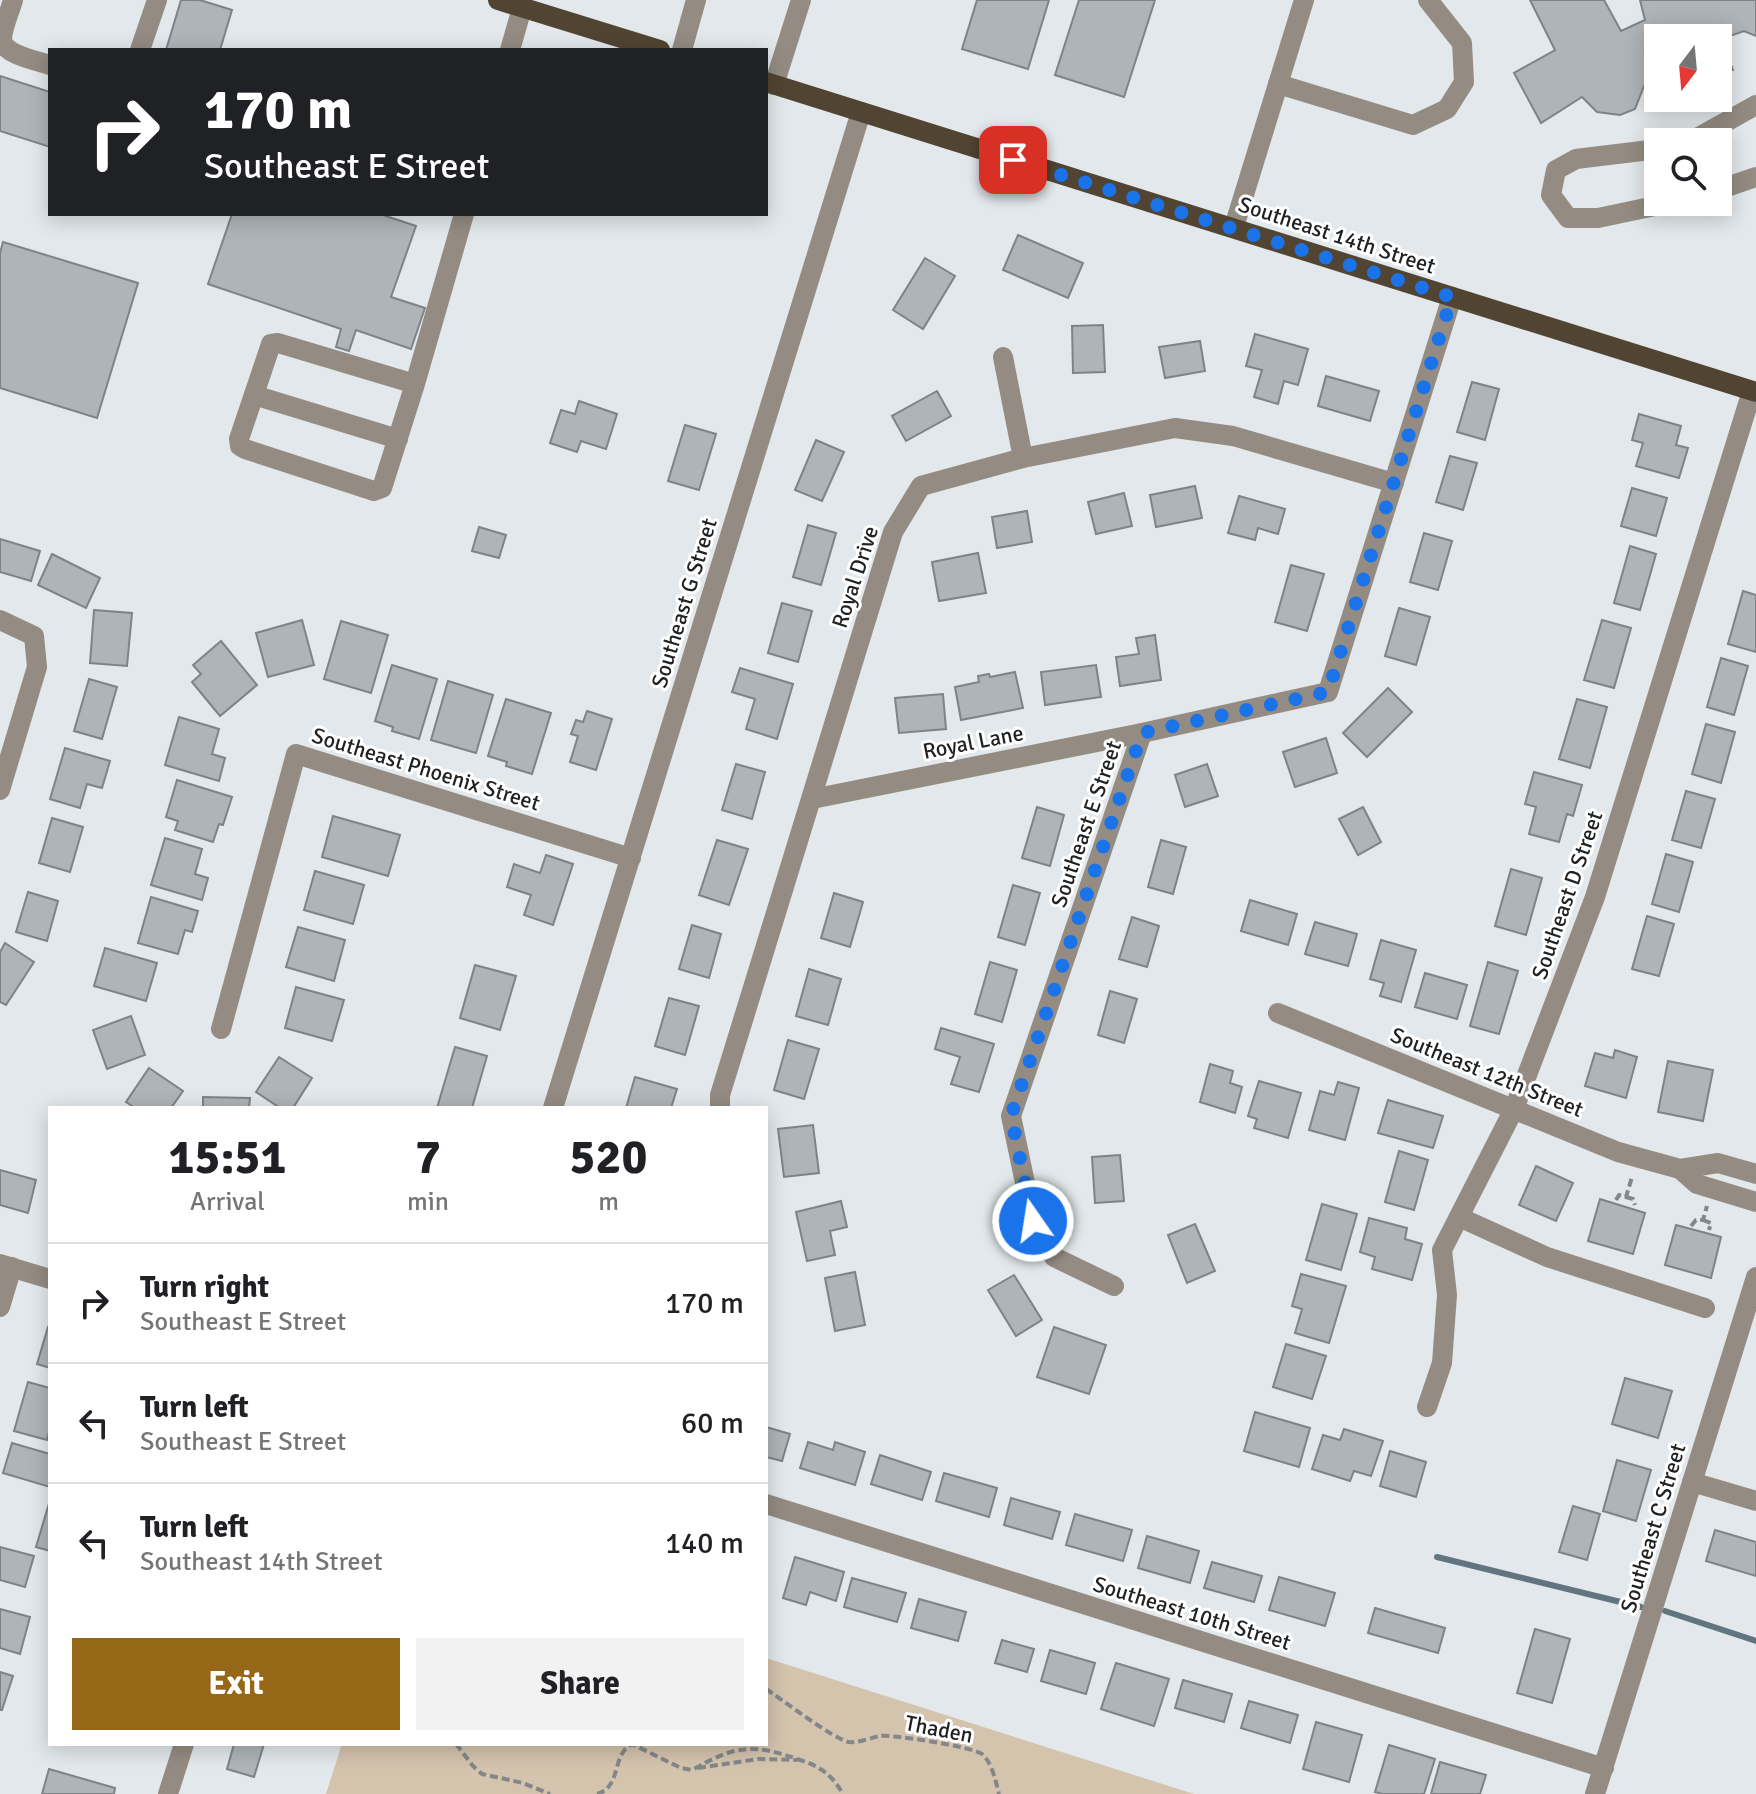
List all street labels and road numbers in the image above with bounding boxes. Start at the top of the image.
street label: Southeast 14th Street [1235,190,1439,280]
street label: Southeast G Street [645,515,723,691]
street label: Royal Drive [826,523,884,631]
street label: Royal Lane [920,719,1026,765]
street label: Southeast Phoenix Street [309,721,543,817]
street label: Southeast E Street [1045,737,1127,911]
street label: Southeast D Street [1526,807,1609,983]
street label: Southeast 12th Street [1387,1021,1588,1123]
street label: Southeast C Street [1614,1440,1692,1616]
street label: Southeast 10th Street [1090,1570,1294,1656]
street label: Thaden [903,1709,975,1749]

